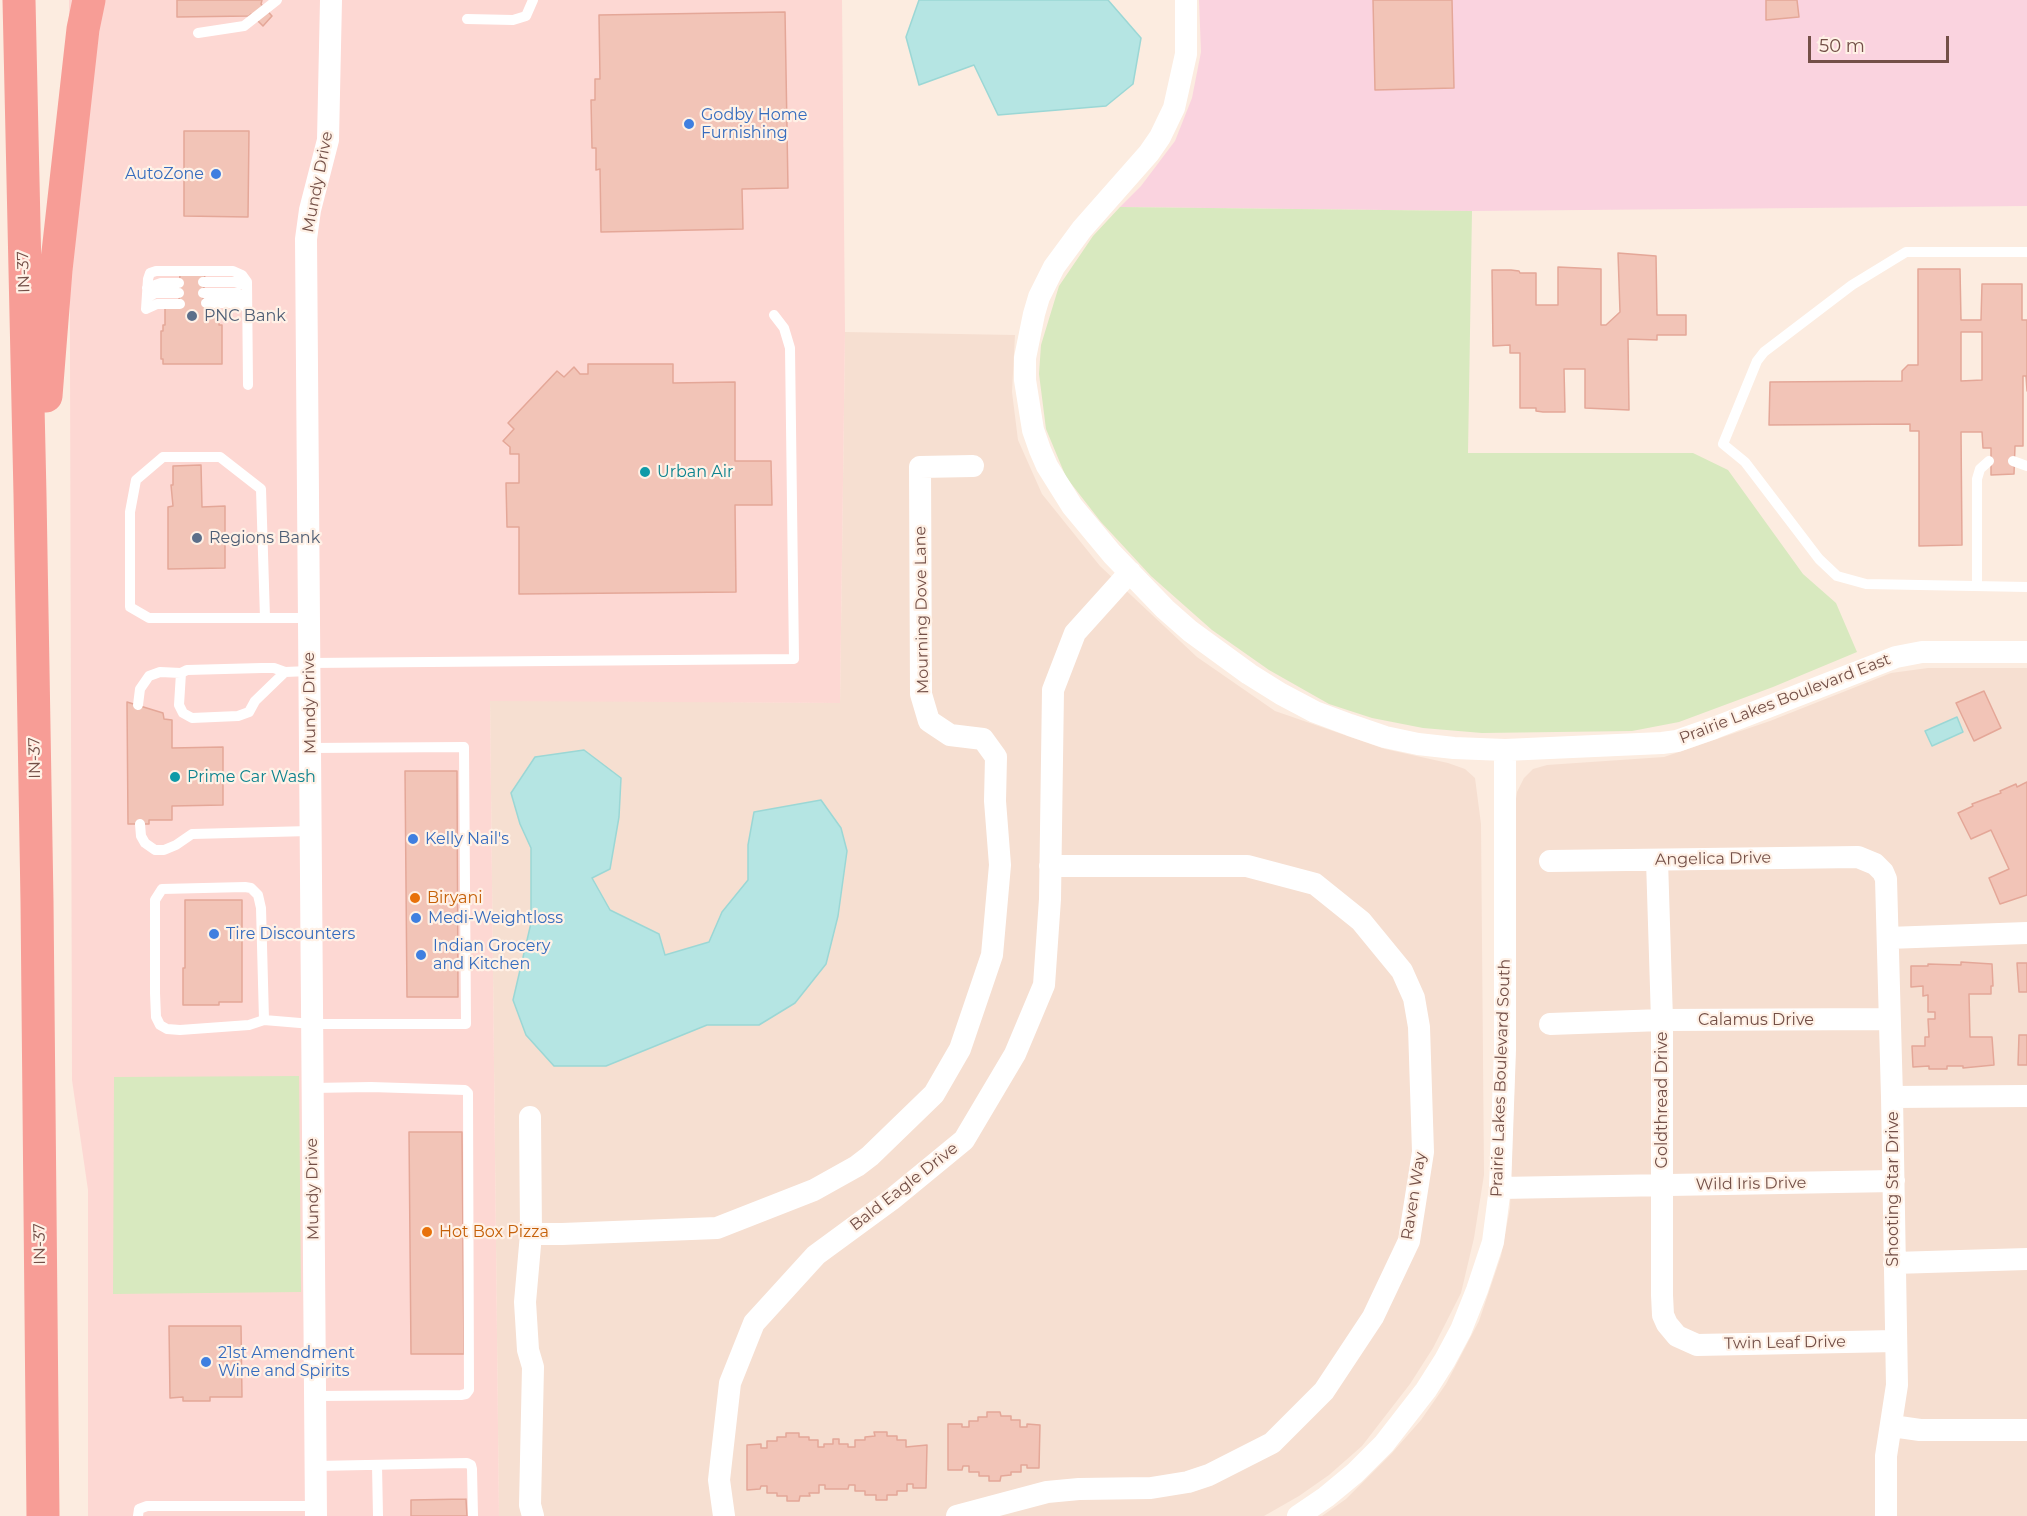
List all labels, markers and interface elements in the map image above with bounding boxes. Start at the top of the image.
scale bar [1811,24,1952,62]
text: 50 m [1819,35,1865,57]
place label: Godby Home Furnishing [701,105,807,143]
marker: Godby Home Furnishing [682,117,696,131]
street label: Mundy Drive [299,130,337,234]
place label: AutoZone [125,164,204,184]
marker: AutoZone [209,167,223,181]
street label: IN-37 [14,251,34,293]
place label: PNC Bank [204,306,286,326]
marker: PNC Bank [185,309,199,323]
place label: Urban Air [657,462,733,482]
marker: Urban Air [638,465,652,479]
street label: Mourning Dove Lane [911,526,933,694]
place label: Regions Bank [209,528,320,548]
marker: Regions Bank [190,531,204,545]
street label: Prairie Lakes Boulevard East [1677,650,1893,748]
street label: Mundy Drive [300,652,320,754]
street label: IN-37 [25,737,45,779]
place label: Prime Car Wash [187,767,316,787]
marker: Prime Car Wash [168,770,182,784]
place label: Kelly Nail's [425,829,509,849]
marker: Kelly Nail's [406,832,420,846]
street label: Angelica Drive [1655,848,1771,870]
place label: Biryani [427,888,483,908]
marker: Biryani [408,891,422,905]
place label: Medi-Weightloss [428,908,563,928]
marker: Medi-Weightloss [409,911,423,925]
place label: Tire Discounters [226,924,355,944]
marker: Tire Discounters [207,927,221,941]
place label: Indian Grocery and Kitchen [433,936,550,974]
marker: Indian Grocery and Kitchen [414,948,428,962]
street label: Prairie Lakes Boulevard South [1487,958,1515,1198]
street label: Calamus Drive [1698,1010,1814,1030]
street label: Goldthread Drive [1652,1032,1672,1168]
street label: Shooting Star Drive [1883,1111,1903,1267]
street label: Mundy Drive [303,1138,323,1240]
street label: Bald Eagle Drive [846,1139,962,1235]
street label: Raven Way [1398,1151,1430,1241]
street label: Wild Iris Drive [1696,1173,1806,1195]
place label: Hot Box Pizza [439,1222,549,1242]
street label: IN-37 [30,1223,50,1265]
marker: Hot Box Pizza [420,1225,434,1239]
street label: Twin Leaf Drive [1724,1332,1846,1354]
place label: 21st Amendment Wine and Spirits [218,1343,355,1381]
marker: 21st Amendment Wine and Spirits [199,1355,213,1369]

